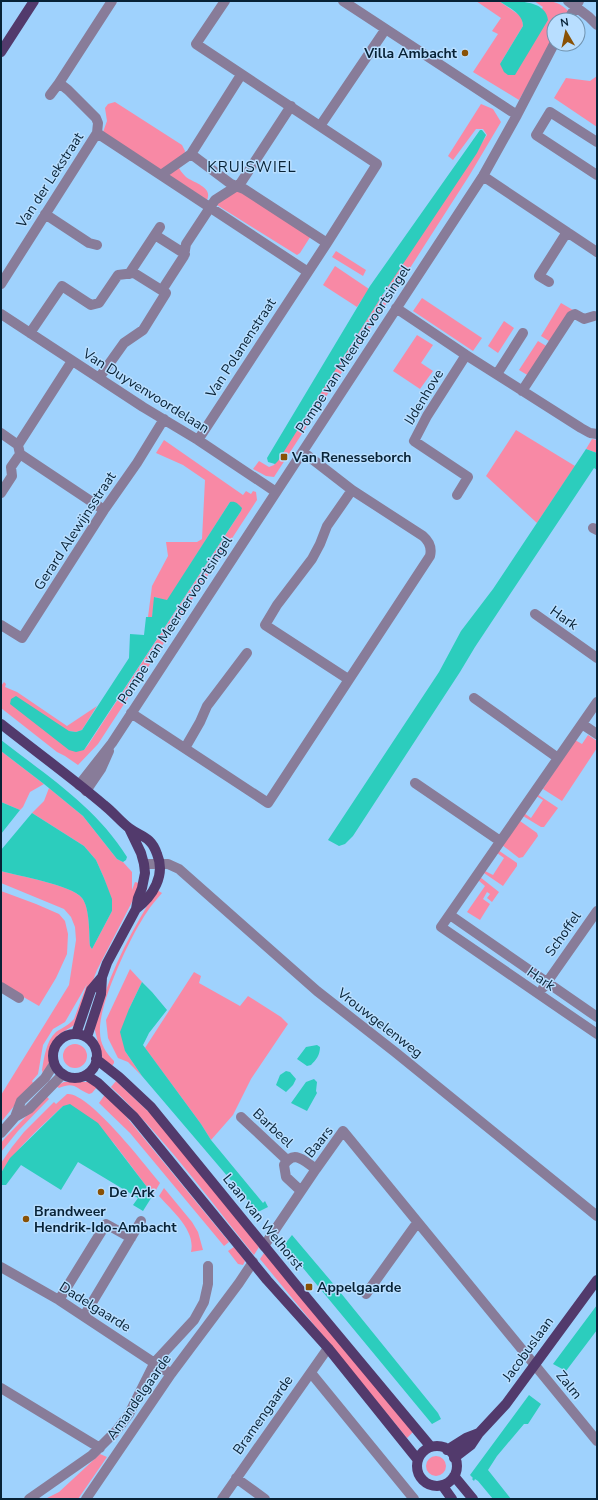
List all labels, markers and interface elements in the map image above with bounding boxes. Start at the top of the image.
north arrow [546,12,586,52]
text: N [559,15,570,31]
place label: Villa Ambacht [363,44,458,63]
marker: Villa Ambacht [460,48,470,58]
street label: Van der Lekstraat [11,129,88,232]
district label: KRUISWIEL [207,157,297,177]
street label: Pompe van Meerdervoortsingel [291,260,415,437]
street label: Van Polanenstraat [201,294,280,402]
street label: Van Duyvenvoordelaan [78,344,213,438]
street label: IJdenhove [400,366,448,428]
place label: Van Renesseborch [291,448,411,467]
marker: Van Renesseborch [279,452,289,462]
street label: Gerard Alewijnsstraat [30,468,120,594]
street label: Pompe van Meerdervoortsingel [113,531,237,708]
street label: Hark [546,602,583,635]
street label: Schoffel [541,907,586,960]
street label: Hark [523,963,560,996]
street label: Vrouwgelenweg [333,983,427,1062]
street label: Barbeel [249,1104,298,1152]
street label: Baars [300,1122,338,1162]
street label: Laan van Welhorst [218,1170,308,1274]
place label: De Ark [109,1183,155,1202]
marker: De Ark [96,1187,106,1197]
place label: Brandweer Hendrik-Ido-Ambacht [34,1202,177,1237]
marker: Brandweer Hendrik-Ido-Ambacht [21,1214,31,1224]
street label: Dadelgaarde [56,1277,134,1337]
place label: Appelgaarde [317,1278,402,1297]
marker: Appelgaarde [304,1282,314,1292]
street label: Jacobuslaan [497,1313,558,1386]
street label: Amandelgaarde [102,1350,176,1444]
street label: Zalm [552,1367,586,1403]
street label: Bramengaarde [229,1372,297,1458]

